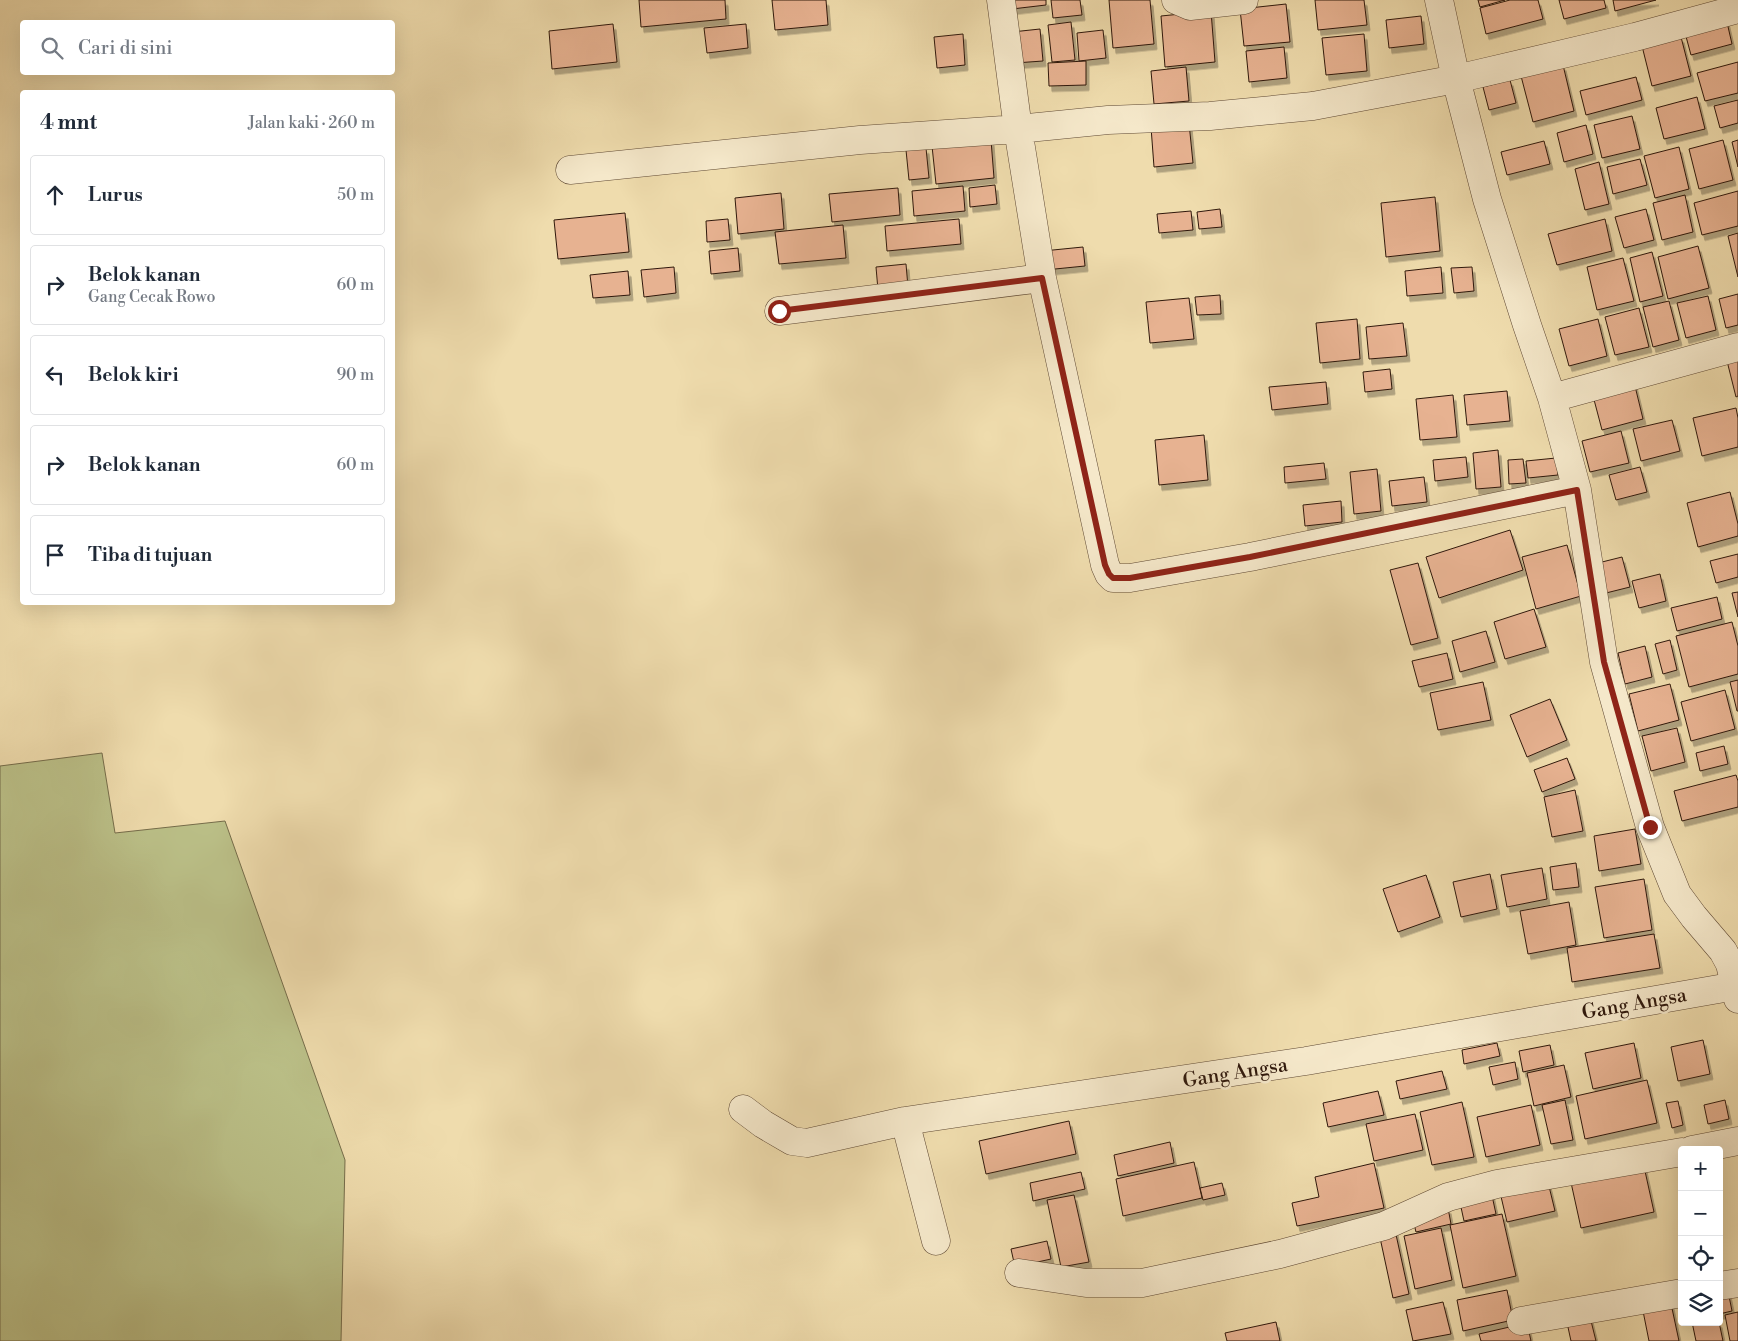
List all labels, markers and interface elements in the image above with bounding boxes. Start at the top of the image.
search box [20,20,395,75]
icon: search [38,34,66,62]
text: Cari di sini [78,36,173,60]
text: 4 mnt [40,110,97,136]
text: Jalan kaki · 260 m [248,113,375,133]
icon: ahead [41,181,69,209]
text: Lurus [88,183,143,207]
text: 50 m [337,185,374,205]
text: Belok kanan [88,263,201,287]
icon: right [41,271,69,299]
text: 60 m [336,275,374,295]
text: Gang Cecak Rowo [88,287,215,307]
route start [768,300,791,323]
icon: left [41,361,69,389]
text: Belok kiri [88,363,178,387]
text: 90 m [336,365,374,385]
icon: right [41,451,69,479]
text: Belok kanan [88,453,201,477]
text: 60 m [336,455,374,475]
icon: arrive [41,541,69,569]
text: Tiba di tujuan [88,543,212,567]
route end [1639,816,1662,839]
street label: Gang Angsa [1580,983,1690,1026]
street label: Gang Angsa [1181,1053,1290,1094]
map controls [1678,1146,1723,1326]
button: + [1678,1146,1723,1191]
button: − [1678,1191,1723,1236]
button: locate [1678,1236,1723,1281]
button: layers [1678,1281,1723,1326]

